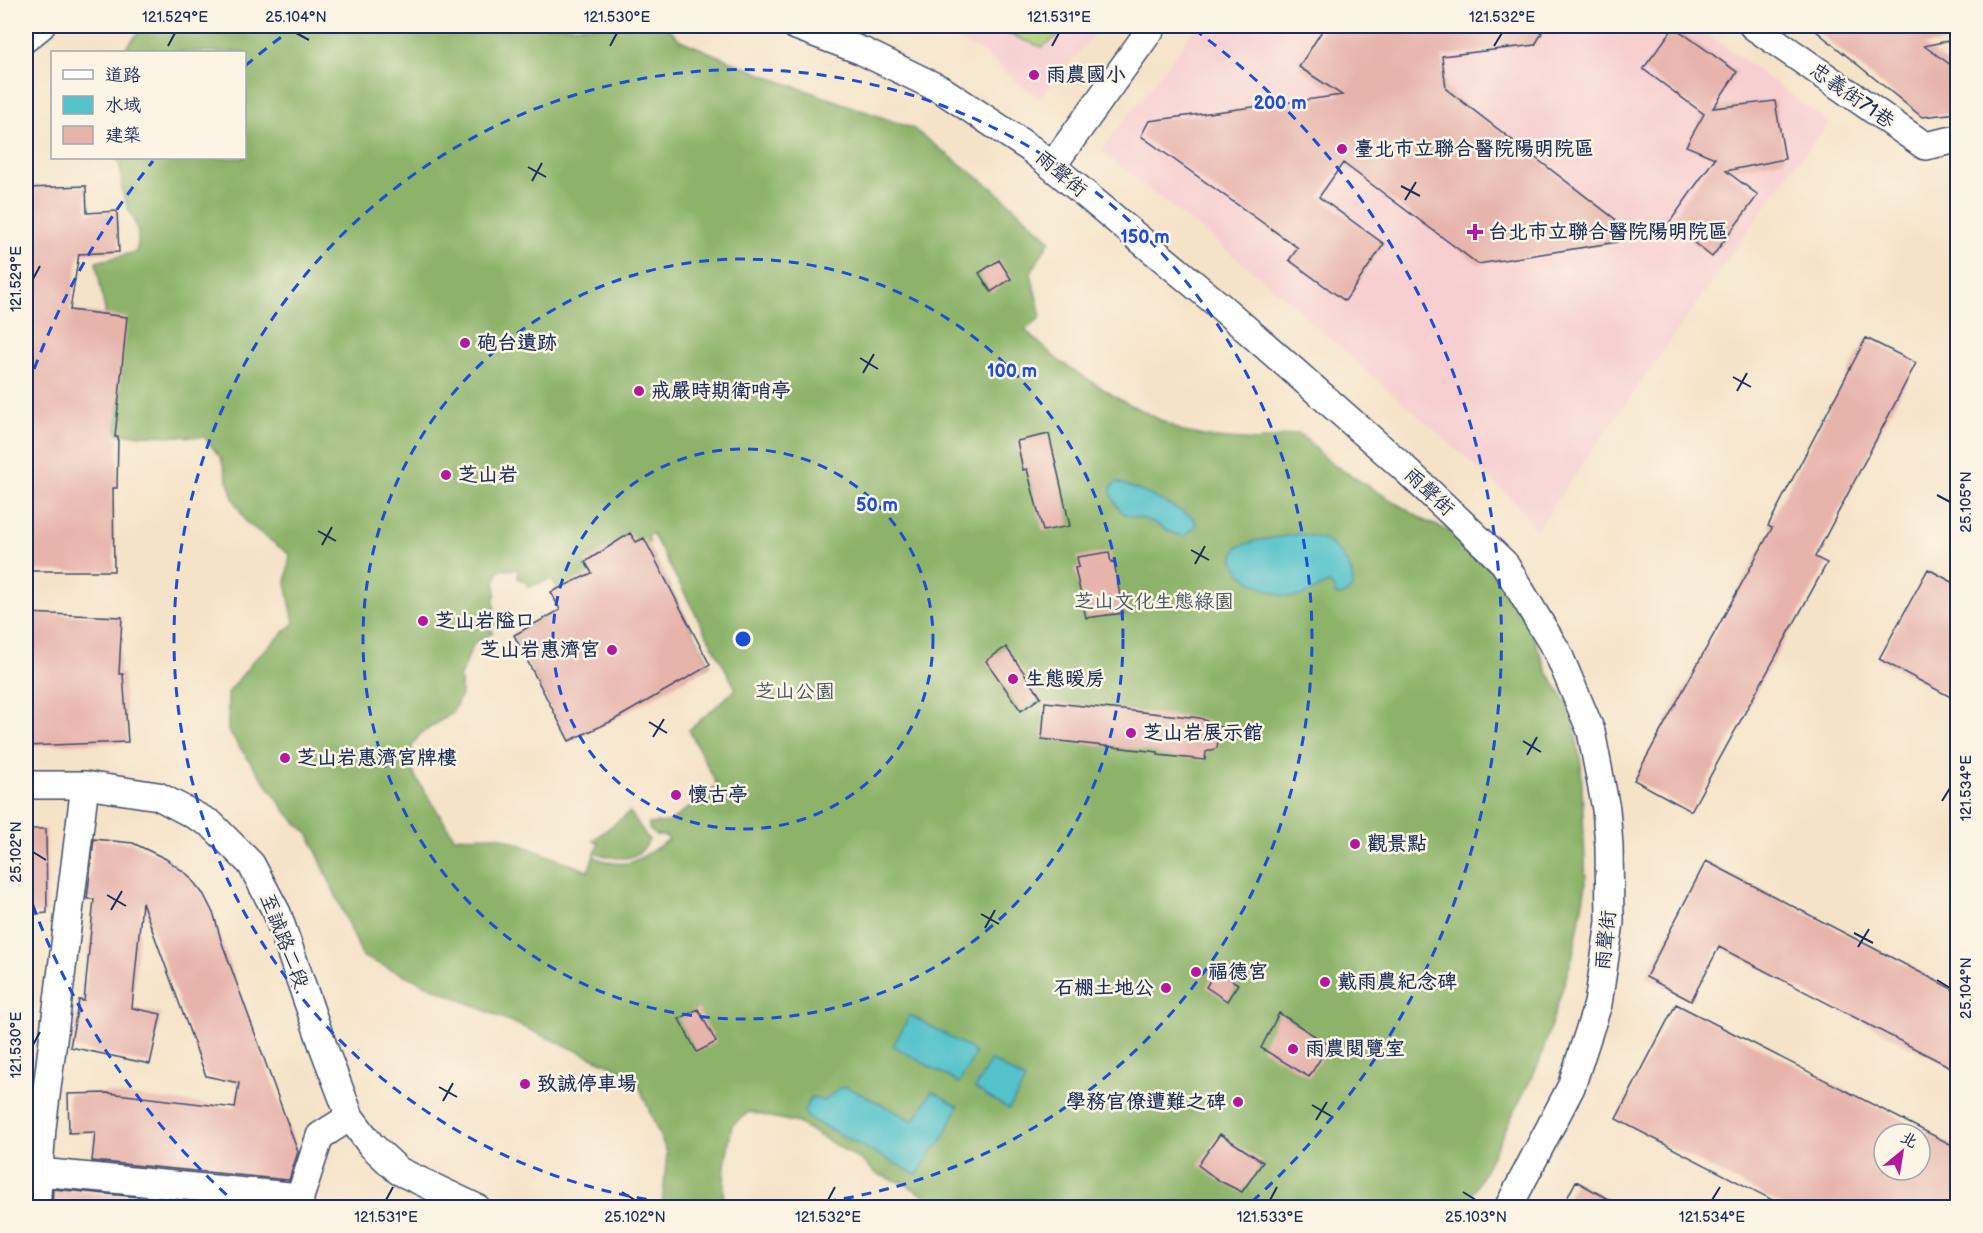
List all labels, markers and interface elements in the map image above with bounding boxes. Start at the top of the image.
text: 121.529°E [142,8,208,27]
text: 25.104°N [265,8,327,27]
text: 121.530°E [584,8,650,27]
text: 121.531°E [1027,8,1091,27]
text: 121.532°E [1469,8,1535,27]
legend [51,51,246,159]
street label: 忠義街71巷 [1805,58,1900,134]
place label: 雨農國小 [1046,63,1126,87]
text: 道路 [105,65,141,86]
marker: 雨農國小 [1027,68,1041,82]
text: 200 m [1253,93,1307,114]
text: 水域 [105,95,141,116]
text: 建築 [105,125,141,146]
place label: 臺北市立聯合醫院陽明院區 [1354,137,1594,161]
marker: 臺北市立聯合醫院陽明院區 [1335,142,1349,156]
street label: 雨聲街 [1030,146,1092,202]
place label: 台北市立聯合醫院陽明院區 [1488,220,1728,244]
marker: 台北市立聯合醫院陽明院區 [1466,223,1484,241]
text: 150 m [1120,227,1170,248]
text: 121.529°E [7,246,26,312]
place label: 砲台遺跡 [477,331,557,355]
marker: 砲台遺跡 [458,336,472,350]
text: 100 m [987,361,1037,382]
place label: 戒嚴時期衛哨亭 [651,379,791,403]
marker: 戒嚴時期衛哨亭 [632,384,646,398]
place label: 芝山岩 [458,463,518,487]
street label: 雨聲街 [1399,463,1459,521]
marker: 芝山岩 [439,468,453,482]
text: 25.105°N [1957,471,1976,533]
text: 50 m [856,495,898,516]
park label: 芝山文化生態綠園 [1074,590,1234,614]
place label: 芝山岩隘口 [435,609,535,633]
marker: 芝山岩隘口 [416,614,430,628]
centre of rings [733,629,753,649]
place label: 芝山岩惠濟宮 [480,638,600,662]
marker: 芝山岩惠濟宮 [605,643,619,657]
place label: 生態暖房 [1025,667,1105,691]
marker: 生態暖房 [1006,672,1020,686]
park label: 芝山公園 [755,680,835,704]
place label: 芝山岩展示館 [1143,721,1263,745]
marker: 芝山岩展示館 [1124,726,1138,740]
place label: 芝山岩惠濟宮牌樓 [297,746,457,770]
marker: 芝山岩惠濟宮牌樓 [278,751,292,765]
text: 121.534°E [1957,755,1976,821]
place label: 懷古亭 [688,783,748,807]
marker: 懷古亭 [669,788,683,802]
text: 25.102°N [7,821,26,883]
place label: 觀景點 [1367,832,1427,856]
marker: 觀景點 [1348,837,1362,851]
street label: 至誠路二段 [255,890,313,992]
street label: 雨聲街 [1591,909,1621,971]
text: 25.104°N [1957,957,1976,1019]
place label: 福德宮 [1208,960,1268,984]
marker: 福德宮 [1189,965,1203,979]
place label: 戴雨農紀念碑 [1337,970,1457,994]
marker: 戴雨農紀念碑 [1318,975,1332,989]
place label: 石棚土地公 [1054,976,1154,1000]
marker: 石棚土地公 [1159,981,1173,995]
text: 121.530°E [7,1012,26,1078]
place label: 雨農閱覽室 [1305,1037,1405,1061]
marker: 雨農閱覽室 [1286,1042,1300,1056]
place label: 致誠停車場 [537,1072,637,1096]
marker: 致誠停車場 [518,1077,532,1091]
place label: 學務官僚遭難之碑 [1066,1090,1226,1114]
marker: 學務官僚遭難之碑 [1231,1095,1245,1109]
north arrow [1872,1122,1932,1182]
text: 北 [1897,1128,1920,1153]
text: 121.531°E [354,1208,418,1227]
text: 25.102°N [604,1208,666,1227]
text: 121.532°E [795,1208,861,1227]
text: 121.533°E [1237,1208,1303,1227]
text: 25.103°N [1445,1208,1507,1227]
text: 121.534°E [1679,1208,1745,1227]

